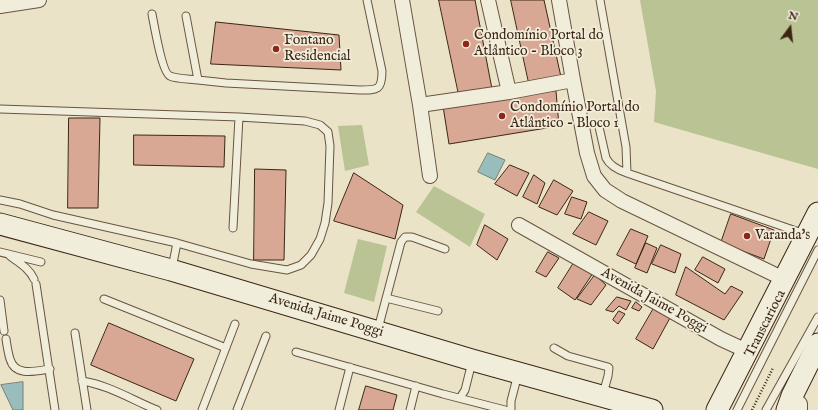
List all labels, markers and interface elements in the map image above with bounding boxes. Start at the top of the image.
north arrow [770,8,810,48]
text: N [787,8,800,24]
place label: Condomínio Portal do Atlântico - Bloco 3 [474,28,603,60]
place label: Fontano Residencial [284,33,351,66]
marker: Condomínio Portal do Atlântico - Bloco 3 [461,39,471,49]
marker: Fontano Residencial [271,44,281,54]
place label: Condomínio Portal do Atlântico - Bloco 1 [510,100,639,132]
marker: Condomínio Portal do Atlântico - Bloco 1 [497,111,507,121]
place label: Varanda's [755,228,810,244]
marker: Varanda's [742,231,752,241]
street label: Avenida Jaime Poggi [598,265,710,337]
street label: Transcarioca [742,288,790,360]
street label: Avenida Jaime Poggi [267,291,385,341]

